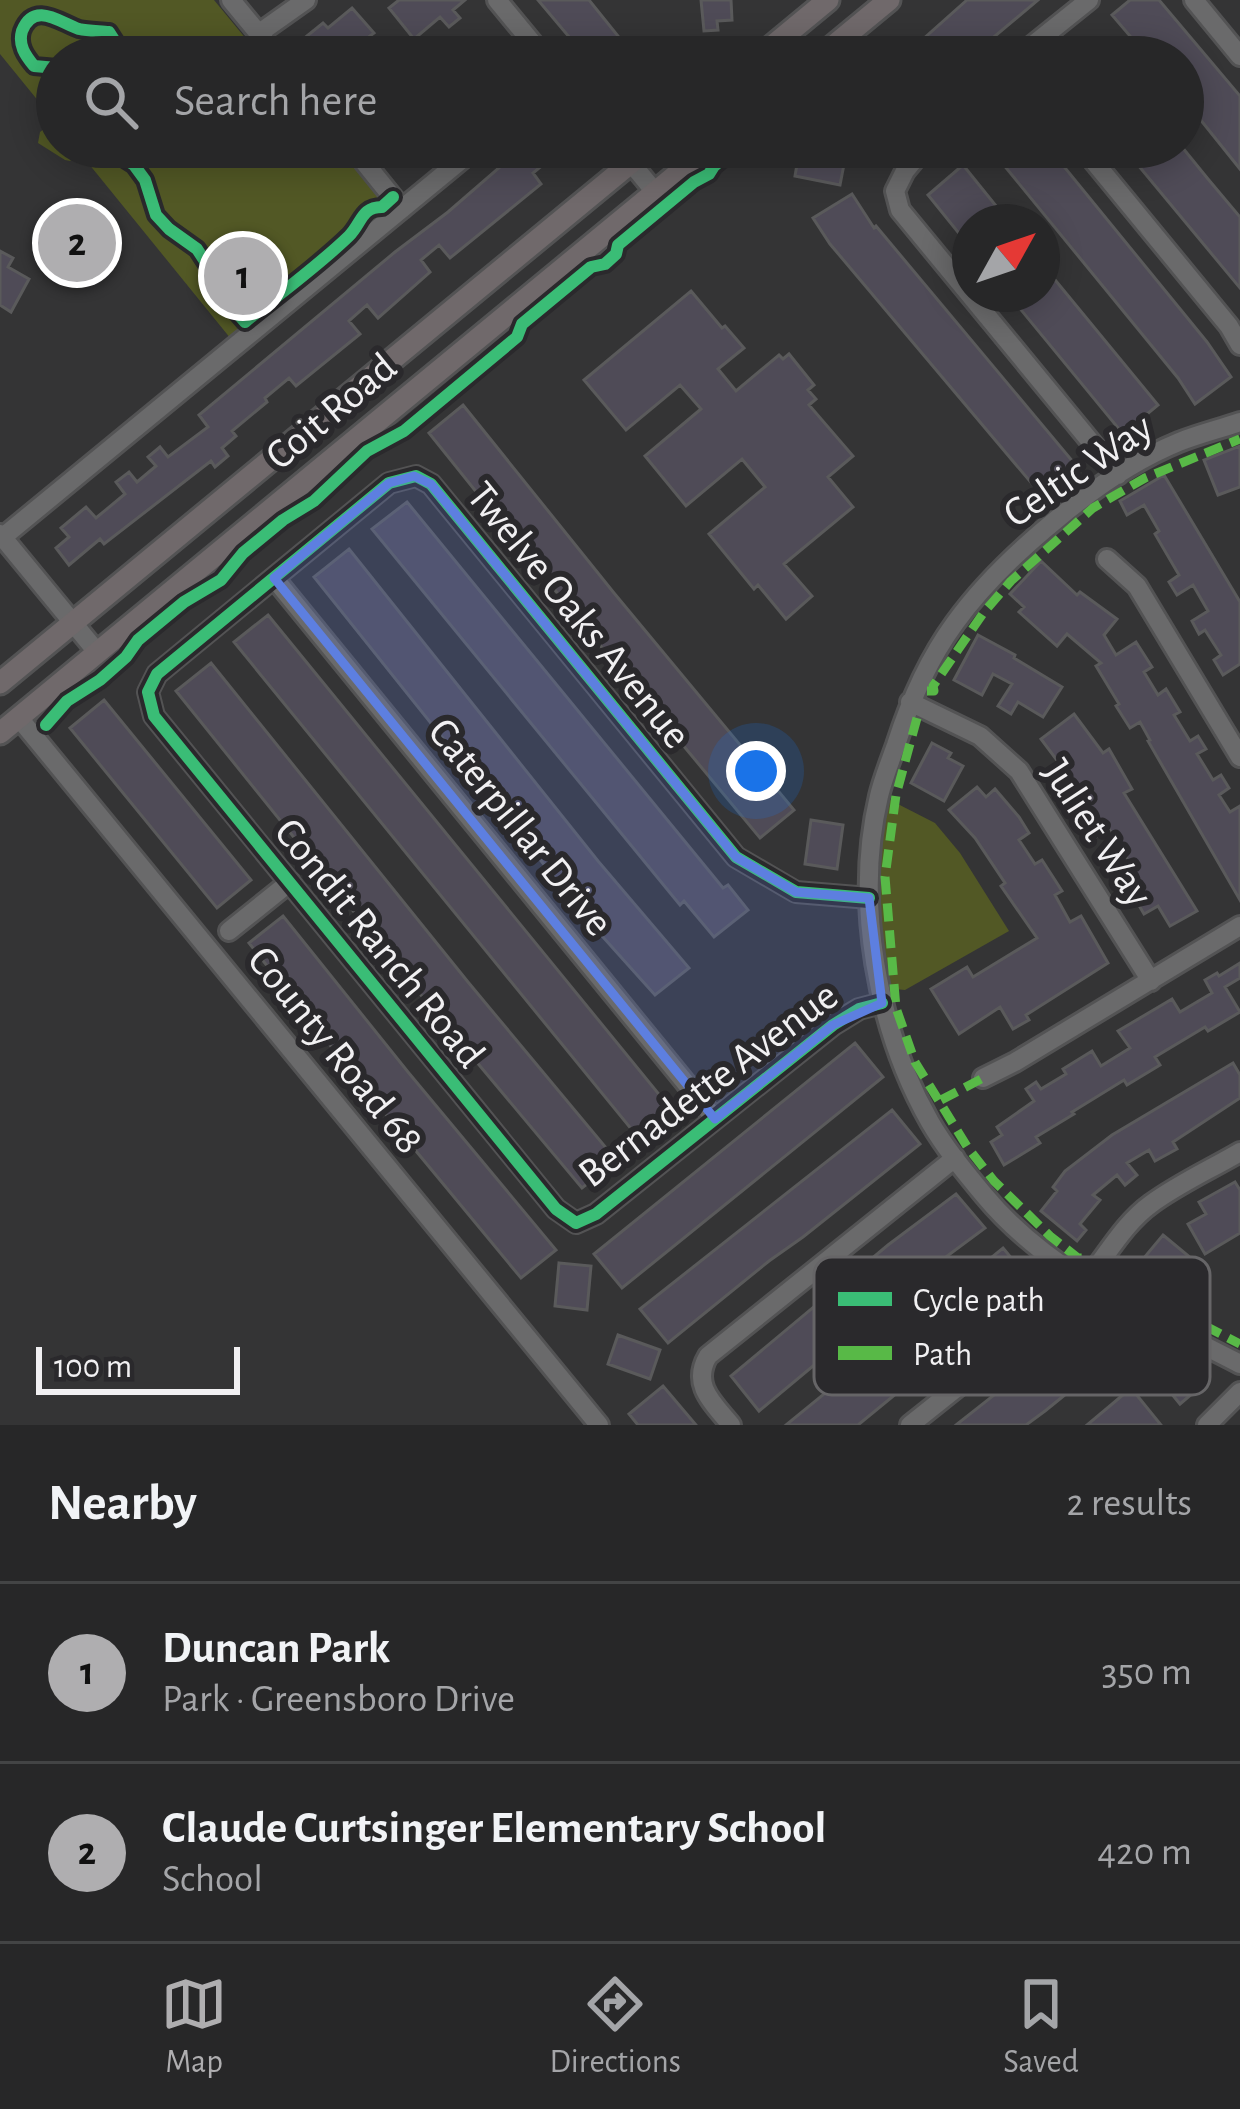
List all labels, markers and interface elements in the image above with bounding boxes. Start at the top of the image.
search box [36,36,1204,168]
icon: search [78,69,144,135]
text: Search here [174,79,377,124]
pin: 2 [38,198,116,288]
north arrow [952,204,1060,312]
pin: 1 [204,231,282,321]
street label: Coit Road [258,345,404,478]
street label: Celtic Way [996,406,1160,535]
street label: Twelve Oaks Avenue [459,474,698,756]
street label: Caterpillar Drive [420,711,621,944]
your location [726,741,786,801]
street label: Juliet Way [1034,752,1160,914]
street label: Condit Ranch Road [267,811,492,1076]
street label: County Road 68 [240,939,431,1162]
street label: Bernadette Avenue [571,974,845,1195]
legend [814,1257,1210,1395]
text: Cycle path [913,1285,1045,1318]
text: Path [913,1339,972,1372]
scale bar [36,1341,240,1394]
text: 100 m [54,1351,132,1384]
text: Nearby [48,1478,197,1529]
text: 2 results [1066,1484,1192,1523]
text: Duncan Park [162,1626,390,1671]
text: 1 [80,1653,94,1692]
text: 350 m [1101,1653,1192,1692]
text: Park · Greensboro Drive [162,1680,515,1719]
text: Claude Curtsinger Elementary School [162,1806,826,1851]
text: 2 [78,1833,96,1872]
text: 420 m [1097,1833,1192,1872]
text: School [162,1860,263,1899]
tab: Map [161,1971,227,2083]
tab: Directions [549,1971,681,2083]
tab: Saved [1003,1971,1079,2083]

